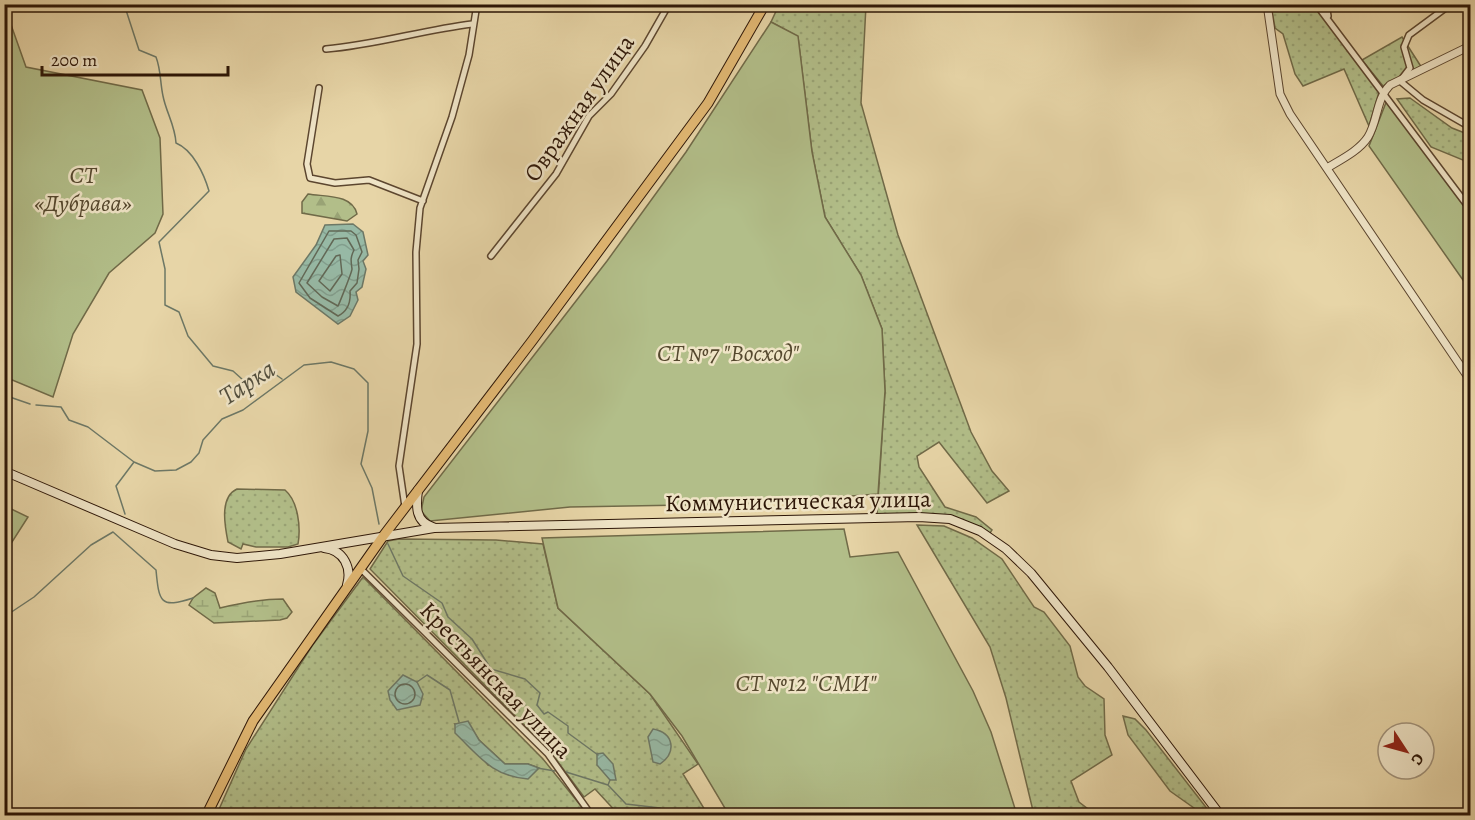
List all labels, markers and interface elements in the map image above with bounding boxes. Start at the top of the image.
street label: Овражная улица [516,28,642,188]
scale bar [42,39,228,77]
text: 200 m [51,48,97,72]
park label: СТ «Дубрава» [34,159,132,219]
park label: СТ №7 "Восход" [657,337,800,369]
water label: Тарка [212,351,282,414]
street label: Коммунистическая улица [665,483,931,519]
street label: Крестьянская улица [413,595,579,765]
park label: СТ №12 "СМИ" [735,667,877,699]
north arrow [1376,721,1436,781]
text: С [1405,749,1429,770]

